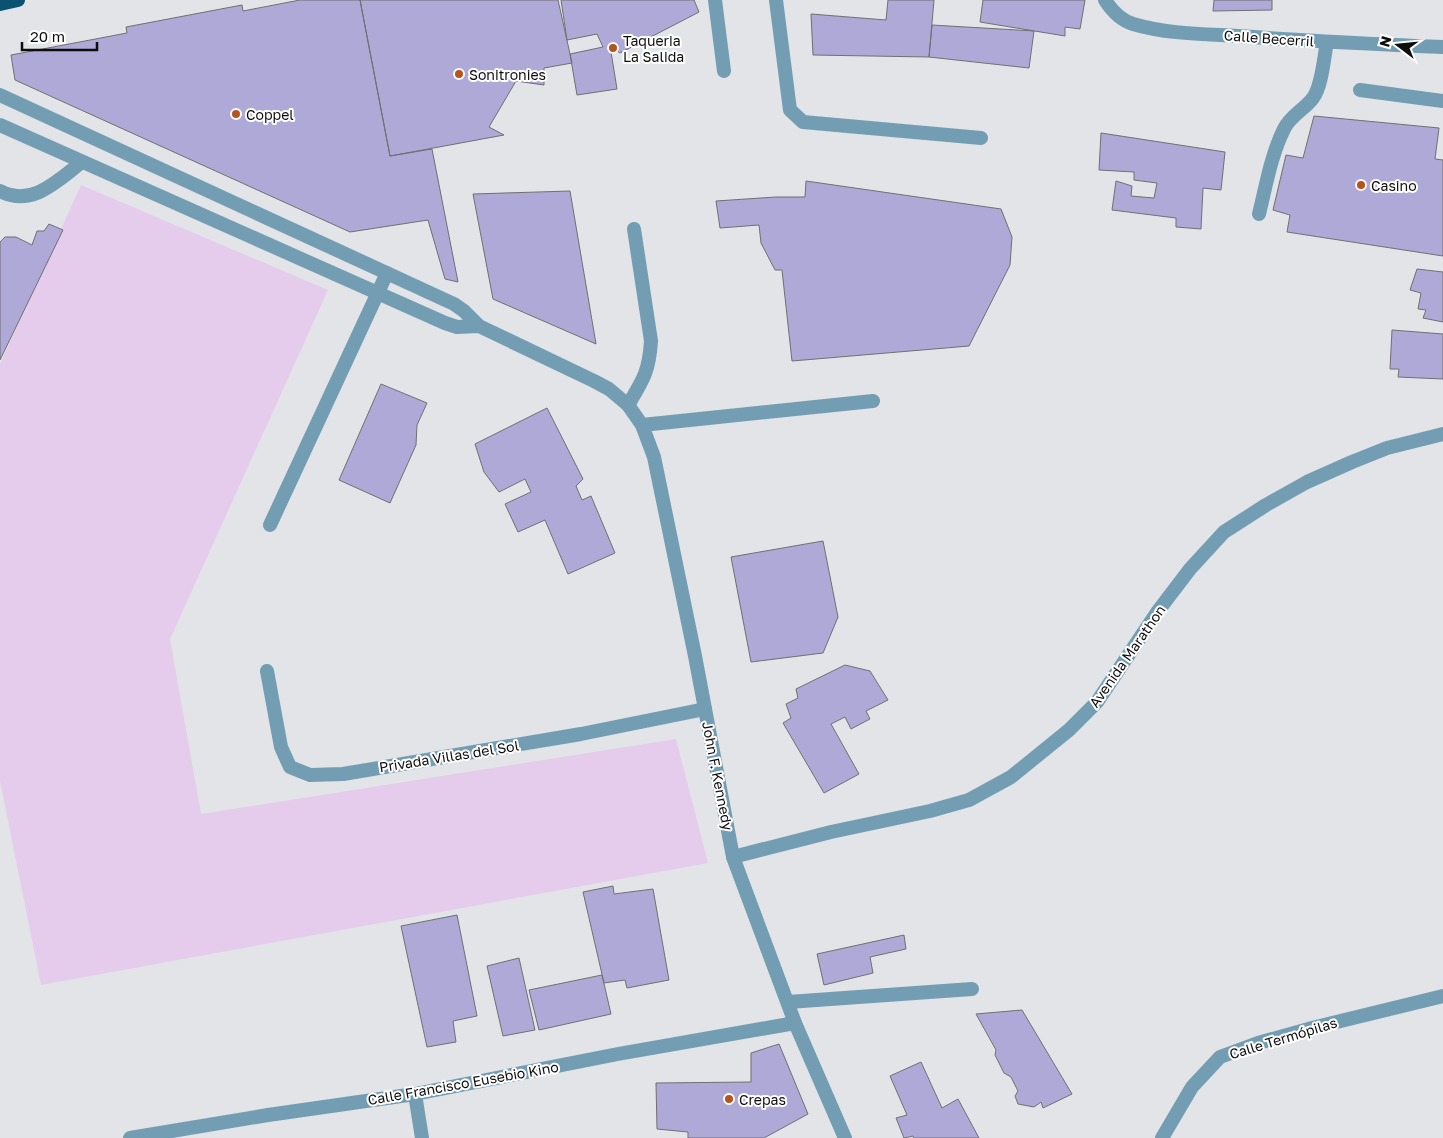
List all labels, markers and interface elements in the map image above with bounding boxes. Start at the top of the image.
scale bar [22,20,98,52]
north arrow [1373,20,1423,70]
street label: Calle Becerril [1223,26,1315,50]
text: 20 m [30,27,65,45]
place label: Taqueria La Salida [623,32,684,65]
text: N [1375,34,1395,49]
marker: Taqueria La Salida [607,42,619,54]
place label: Sonitronies [469,66,546,83]
marker: Sonitronies [453,68,465,80]
place label: Coppel [246,106,294,123]
marker: Coppel [230,108,242,120]
place label: Casino [1371,177,1417,194]
marker: Casino [1355,179,1367,191]
street label: Avenida Marathon [1085,602,1169,710]
street label: John F. Kennedy [699,720,737,832]
street label: Privada Villas del Sol [378,737,520,775]
street label: Calle Termópilas [1227,1014,1339,1062]
street label: Calle Francisco Eusebio Kino [366,1058,560,1108]
place label: Crepas [739,1091,786,1108]
marker: Crepas [723,1093,735,1105]

